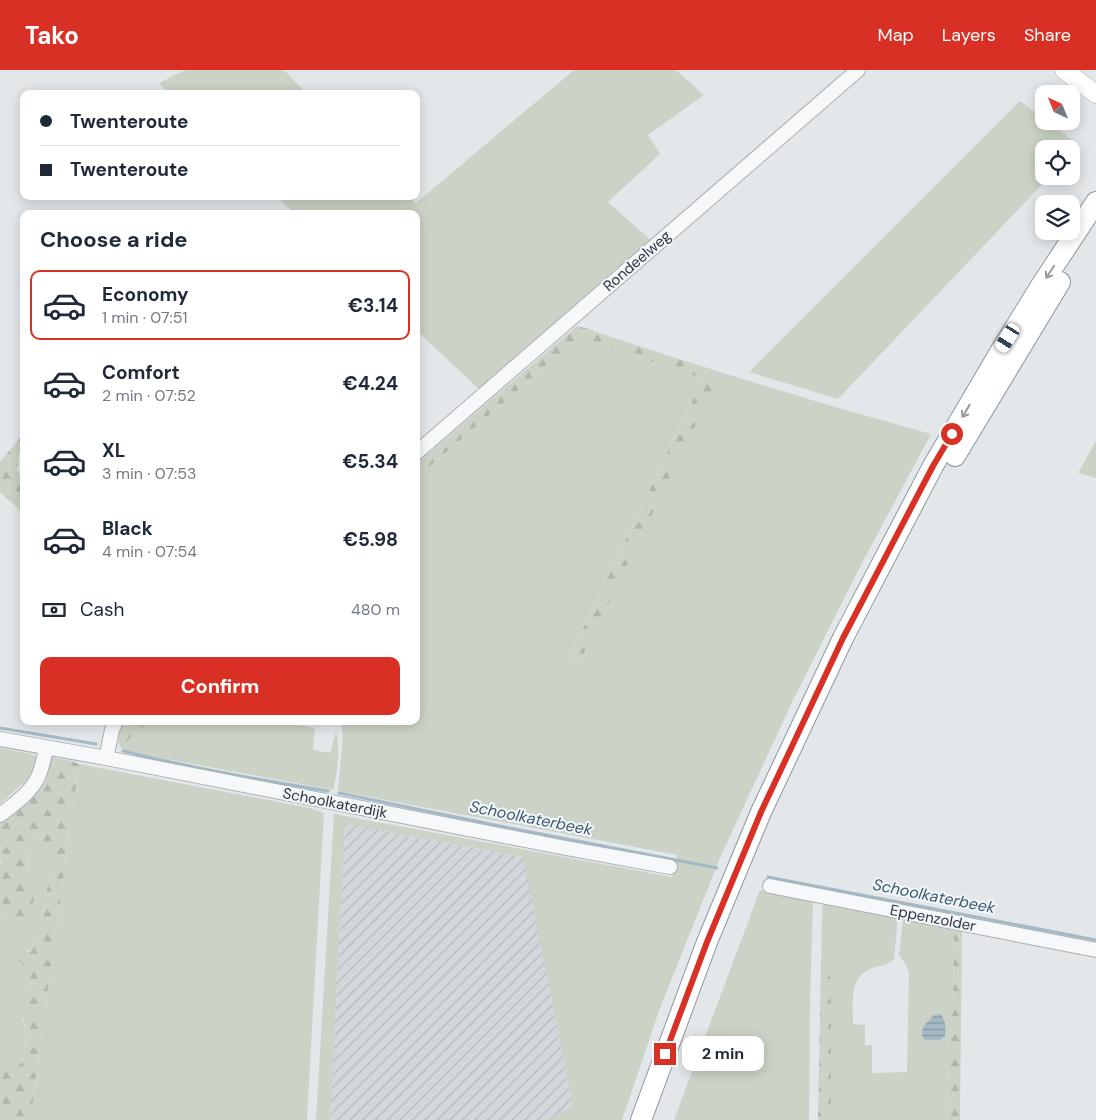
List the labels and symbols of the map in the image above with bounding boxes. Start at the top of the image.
north arrow [1035,85,1080,130]
street label: Rondeelweg [599,226,675,296]
one-way arrow [1045,265,1055,279]
car [993,321,1022,355]
one-way arrow [960,403,970,417]
route start [941,423,963,445]
street label: Schoolkaterdijk [281,783,389,823]
water label: Schoolkaterbeek [468,796,595,840]
water label: Schoolkaterbeek [871,874,998,918]
street label: Eppenzolder [888,900,978,936]
callout: 2 min [682,1036,765,1072]
route end [654,1043,676,1065]

